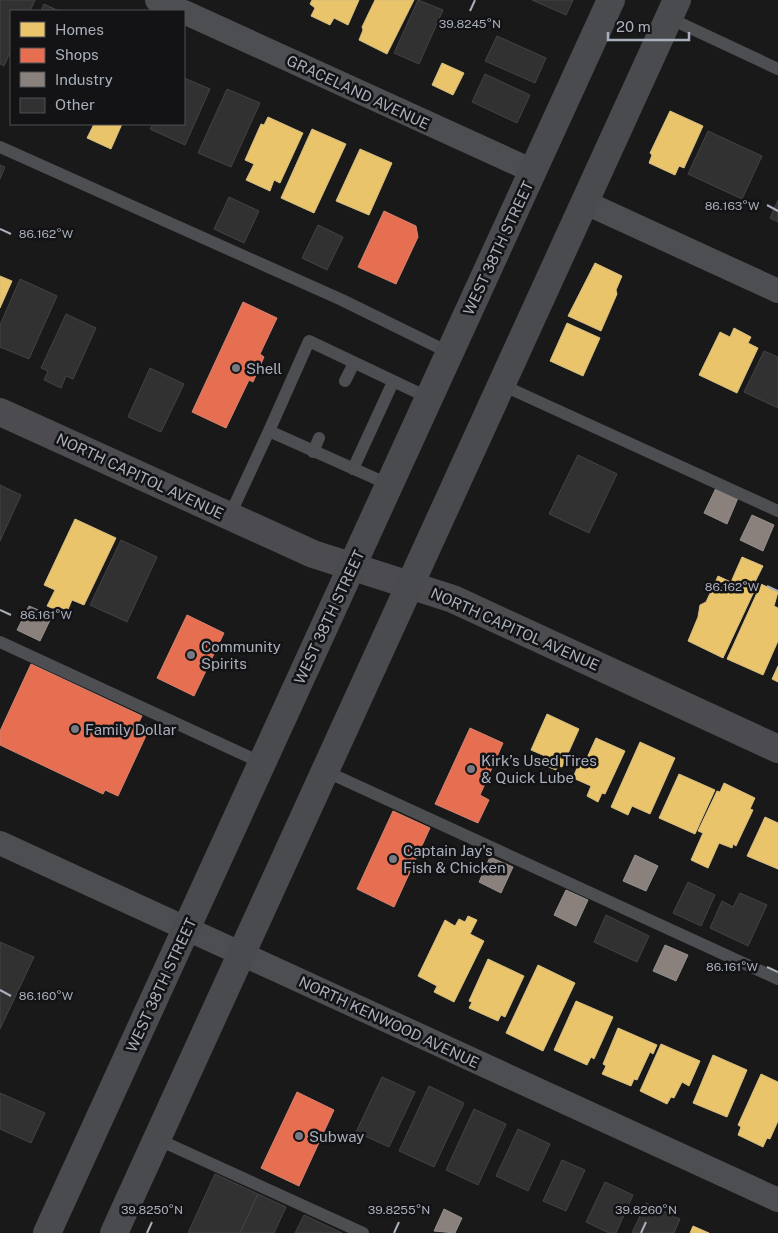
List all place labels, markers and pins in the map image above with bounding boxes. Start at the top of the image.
place label: Shell [246,360,282,377]
marker: Shell [230,362,242,374]
place label: Community Spirits [201,638,281,672]
marker: Community Spirits [185,649,197,661]
place label: Family Dollar [85,721,177,738]
marker: Family Dollar [69,723,81,735]
place label: Kirk’s Used Tires & Quick Lube [481,752,597,786]
marker: Kirk’s Used Tires & Quick Lube [465,763,477,775]
place label: Captain Jay's Fish & Chicken [403,842,506,876]
marker: Captain Jay's Fish & Chicken [387,853,399,865]
place label: Subway [309,1128,364,1145]
marker: Subway [293,1130,305,1142]

